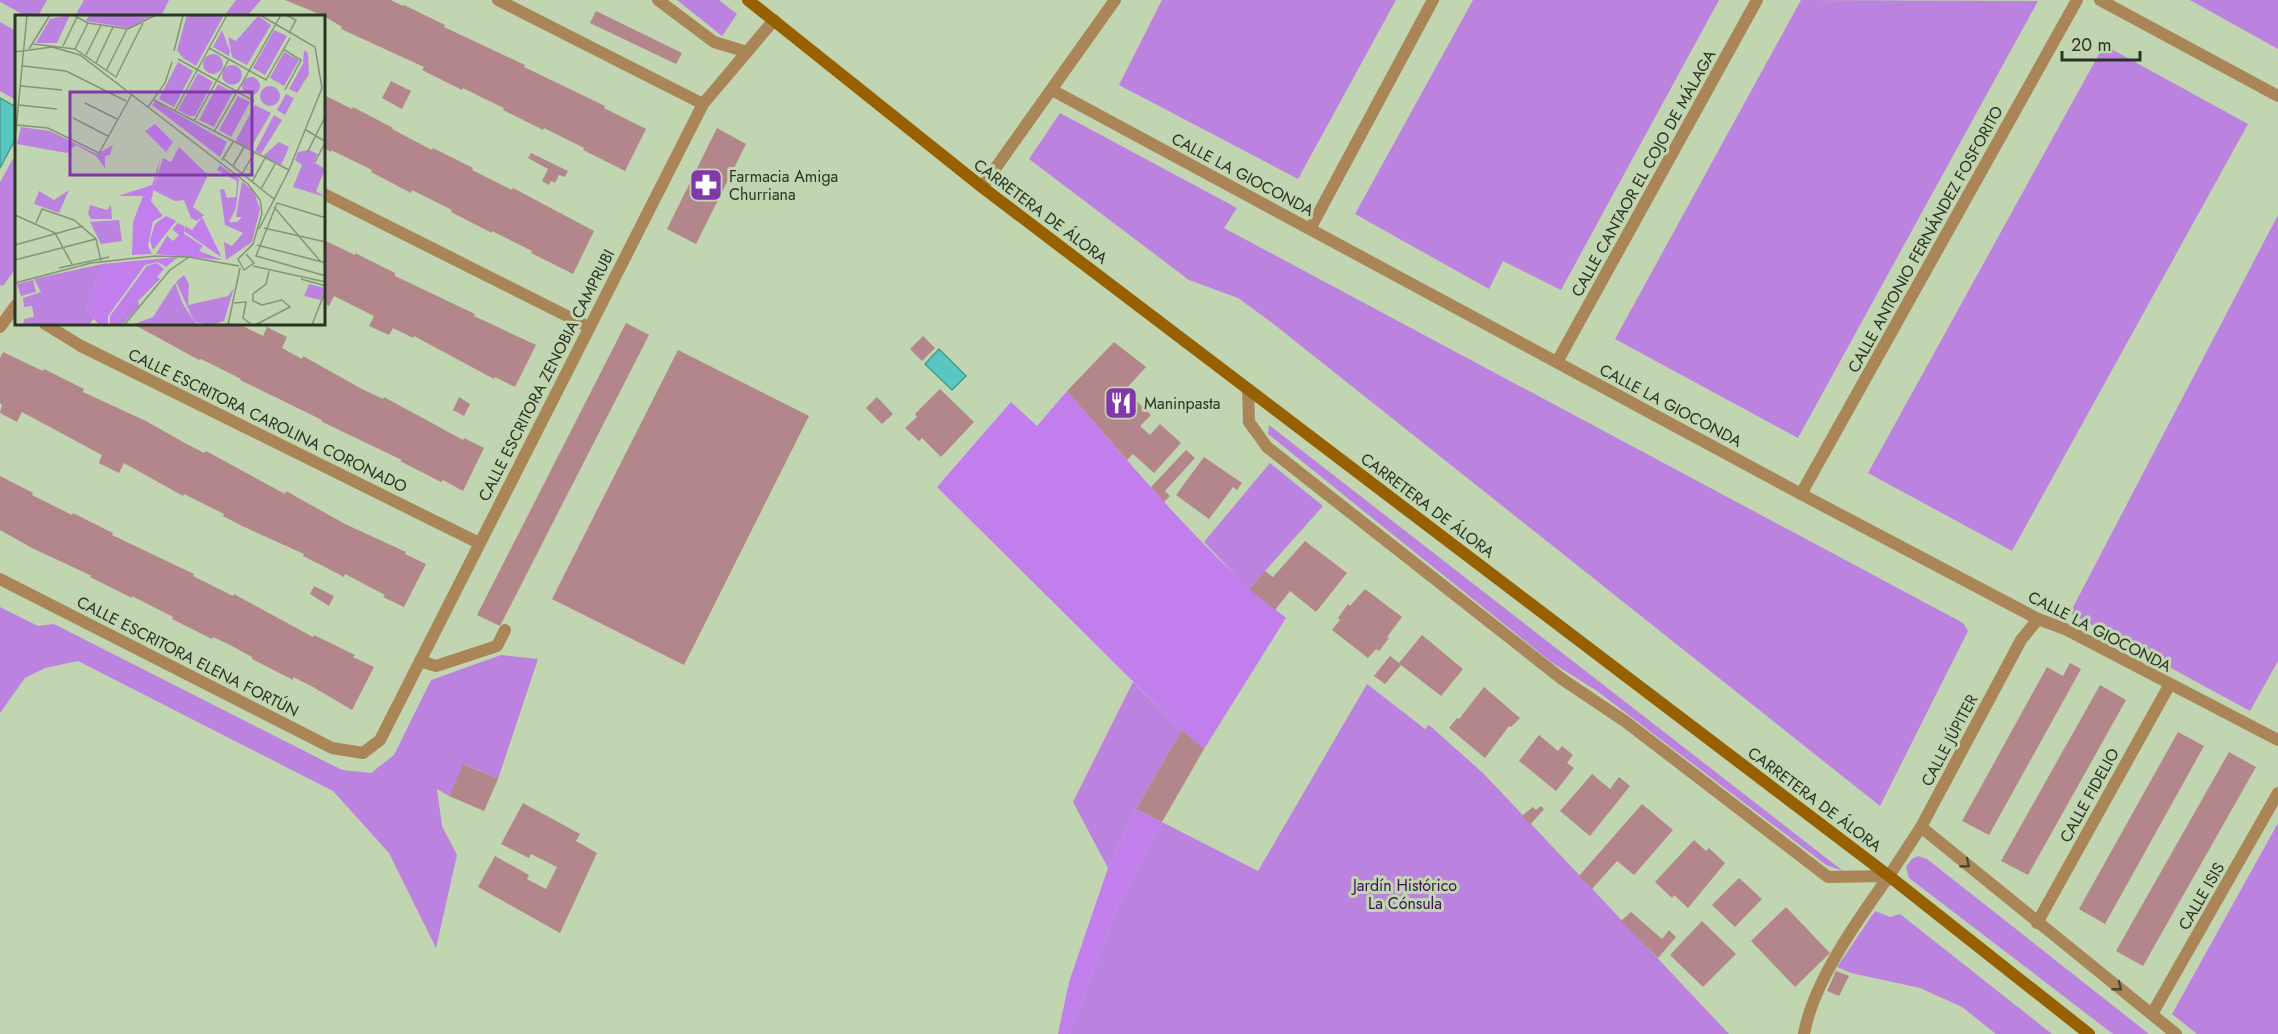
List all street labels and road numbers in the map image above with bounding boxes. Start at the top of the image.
street label: CALLE CANTAOR EL COJO DE MÁLAGA [1566,45,1721,301]
street label: CALLE ANTONIO FERNÁNDEZ FOSFORITO [1842,102,2009,377]
street label: CALLE LA GIOCONDA [1168,127,1318,222]
street label: CARRETERA DE ÁLORA [969,153,1113,270]
street label: CALLE ESCRITORA ZENOBIA CAMPRUBI [473,245,620,505]
street label: CALLE ESCRITORA CAROLINA CORONADO [124,343,411,498]
street label: CALLE LA GIOCONDA [1596,358,1746,453]
street label: CARRETERA DE ÁLORA [1356,447,1500,564]
street label: CALLE LA GIOCONDA [2024,585,2176,678]
street label: CALLE ESCRITORA ELENA FORTÚN [73,590,303,723]
street label: CALLE JÚPITER [1916,690,1983,790]
street label: CARRETERA DE ÁLORA [1743,741,1887,858]
street label: CALLE FIDELIO [2054,744,2125,847]
street label: CALLE ISIS [2173,858,2230,934]

